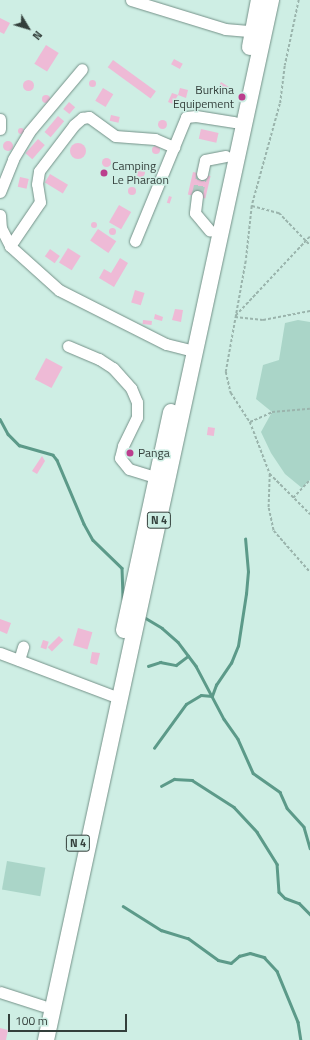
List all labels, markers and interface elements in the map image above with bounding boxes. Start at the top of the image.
north arrow [8,8,48,48]
text: N [29,27,46,43]
place label: Burkina Equipement [173,83,234,111]
marker: Burkina Equipement [237,92,247,102]
place label: Camping Le Pharaon [112,159,169,187]
marker: Camping Le Pharaon [99,168,109,178]
place label: Panga [138,446,170,460]
marker: Panga [125,448,135,458]
road number: N 4 [146,511,172,529]
road number: N 4 [65,834,91,852]
scale bar [10,1006,129,1032]
text: 100 m [15,1011,48,1030]

